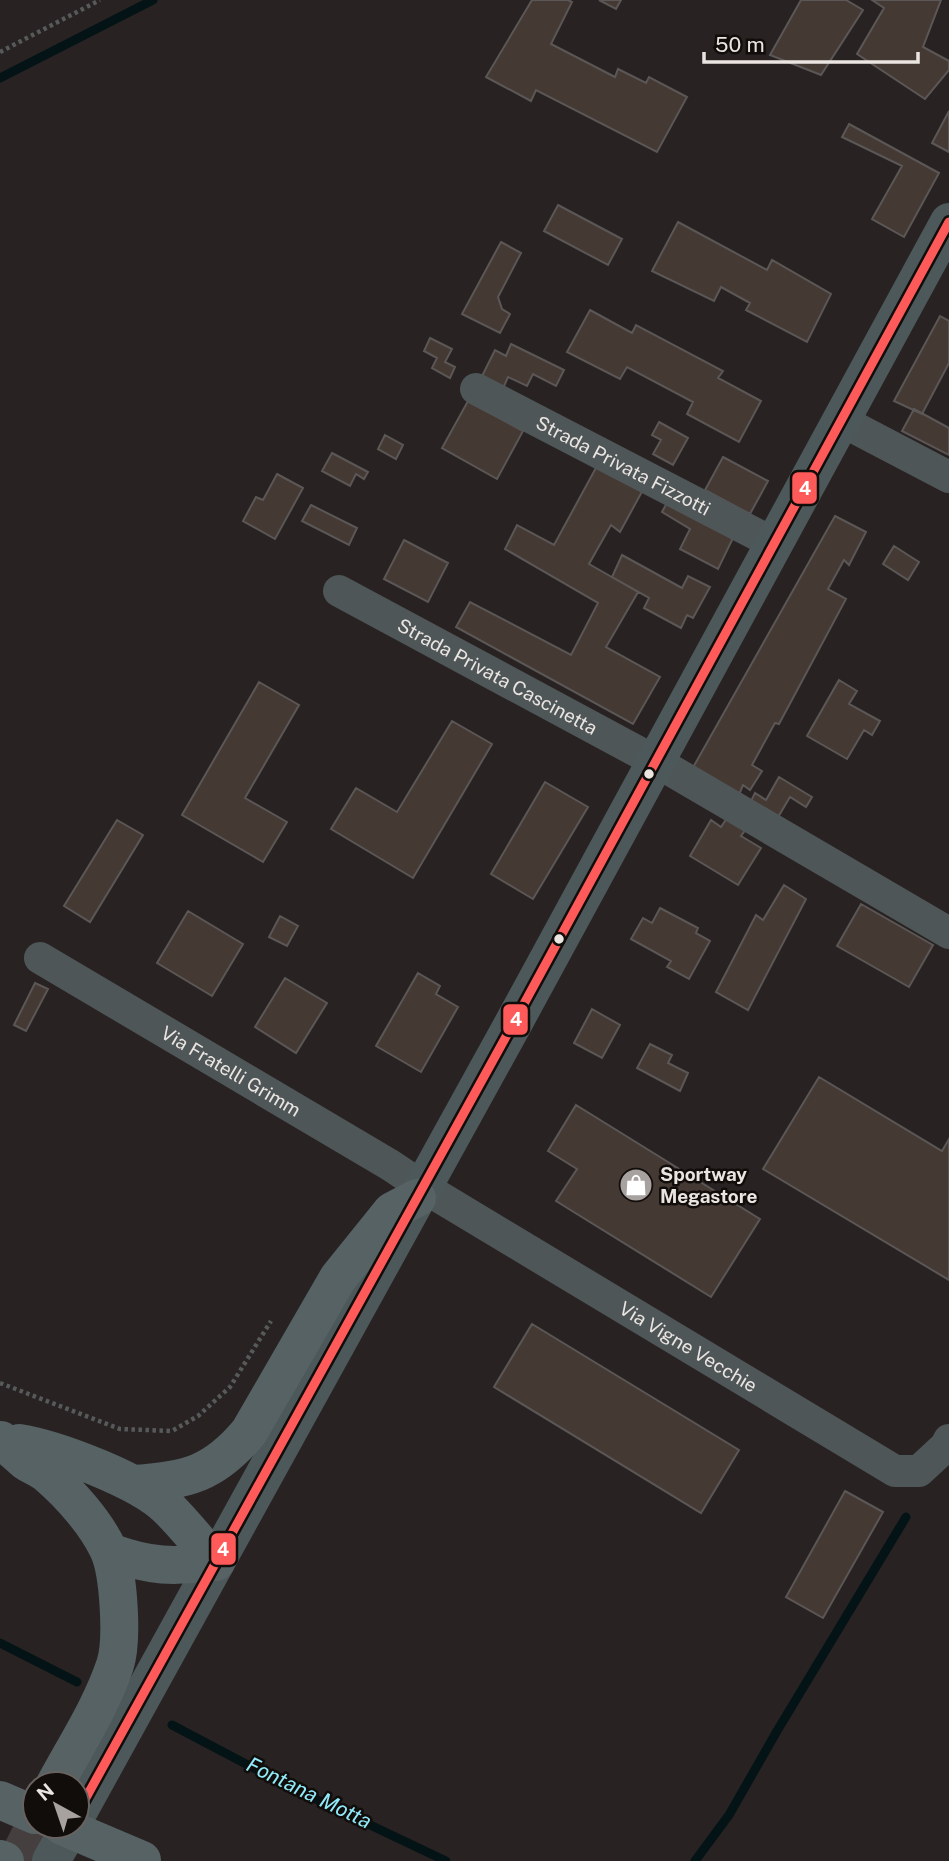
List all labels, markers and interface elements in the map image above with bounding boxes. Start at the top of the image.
scale bar [704,21,918,65]
text: 50 m [715,32,765,57]
street label: Strada Privata Fizzotti [532,411,714,520]
line badge: 4 [791,471,818,505]
text: 4 [799,477,811,499]
street label: Strada Privata Cascinetta [394,614,601,739]
unlabelled marker [642,767,656,781]
unlabelled marker [552,932,566,946]
line badge: 4 [502,1003,529,1036]
text: 4 [510,1008,522,1030]
street label: Via Fratelli Grimm [157,1021,305,1121]
place label: Sportway Megastore [660,1163,758,1207]
shop icon: Sportway Megastore [617,1166,655,1204]
street label: Via Vigne Vecchie [615,1297,761,1397]
line badge: 4 [210,1532,237,1566]
text: 4 [217,1538,229,1560]
water label: Fontana Motta [243,1752,376,1834]
north arrow [21,1770,91,1840]
text: N [32,1779,58,1805]

